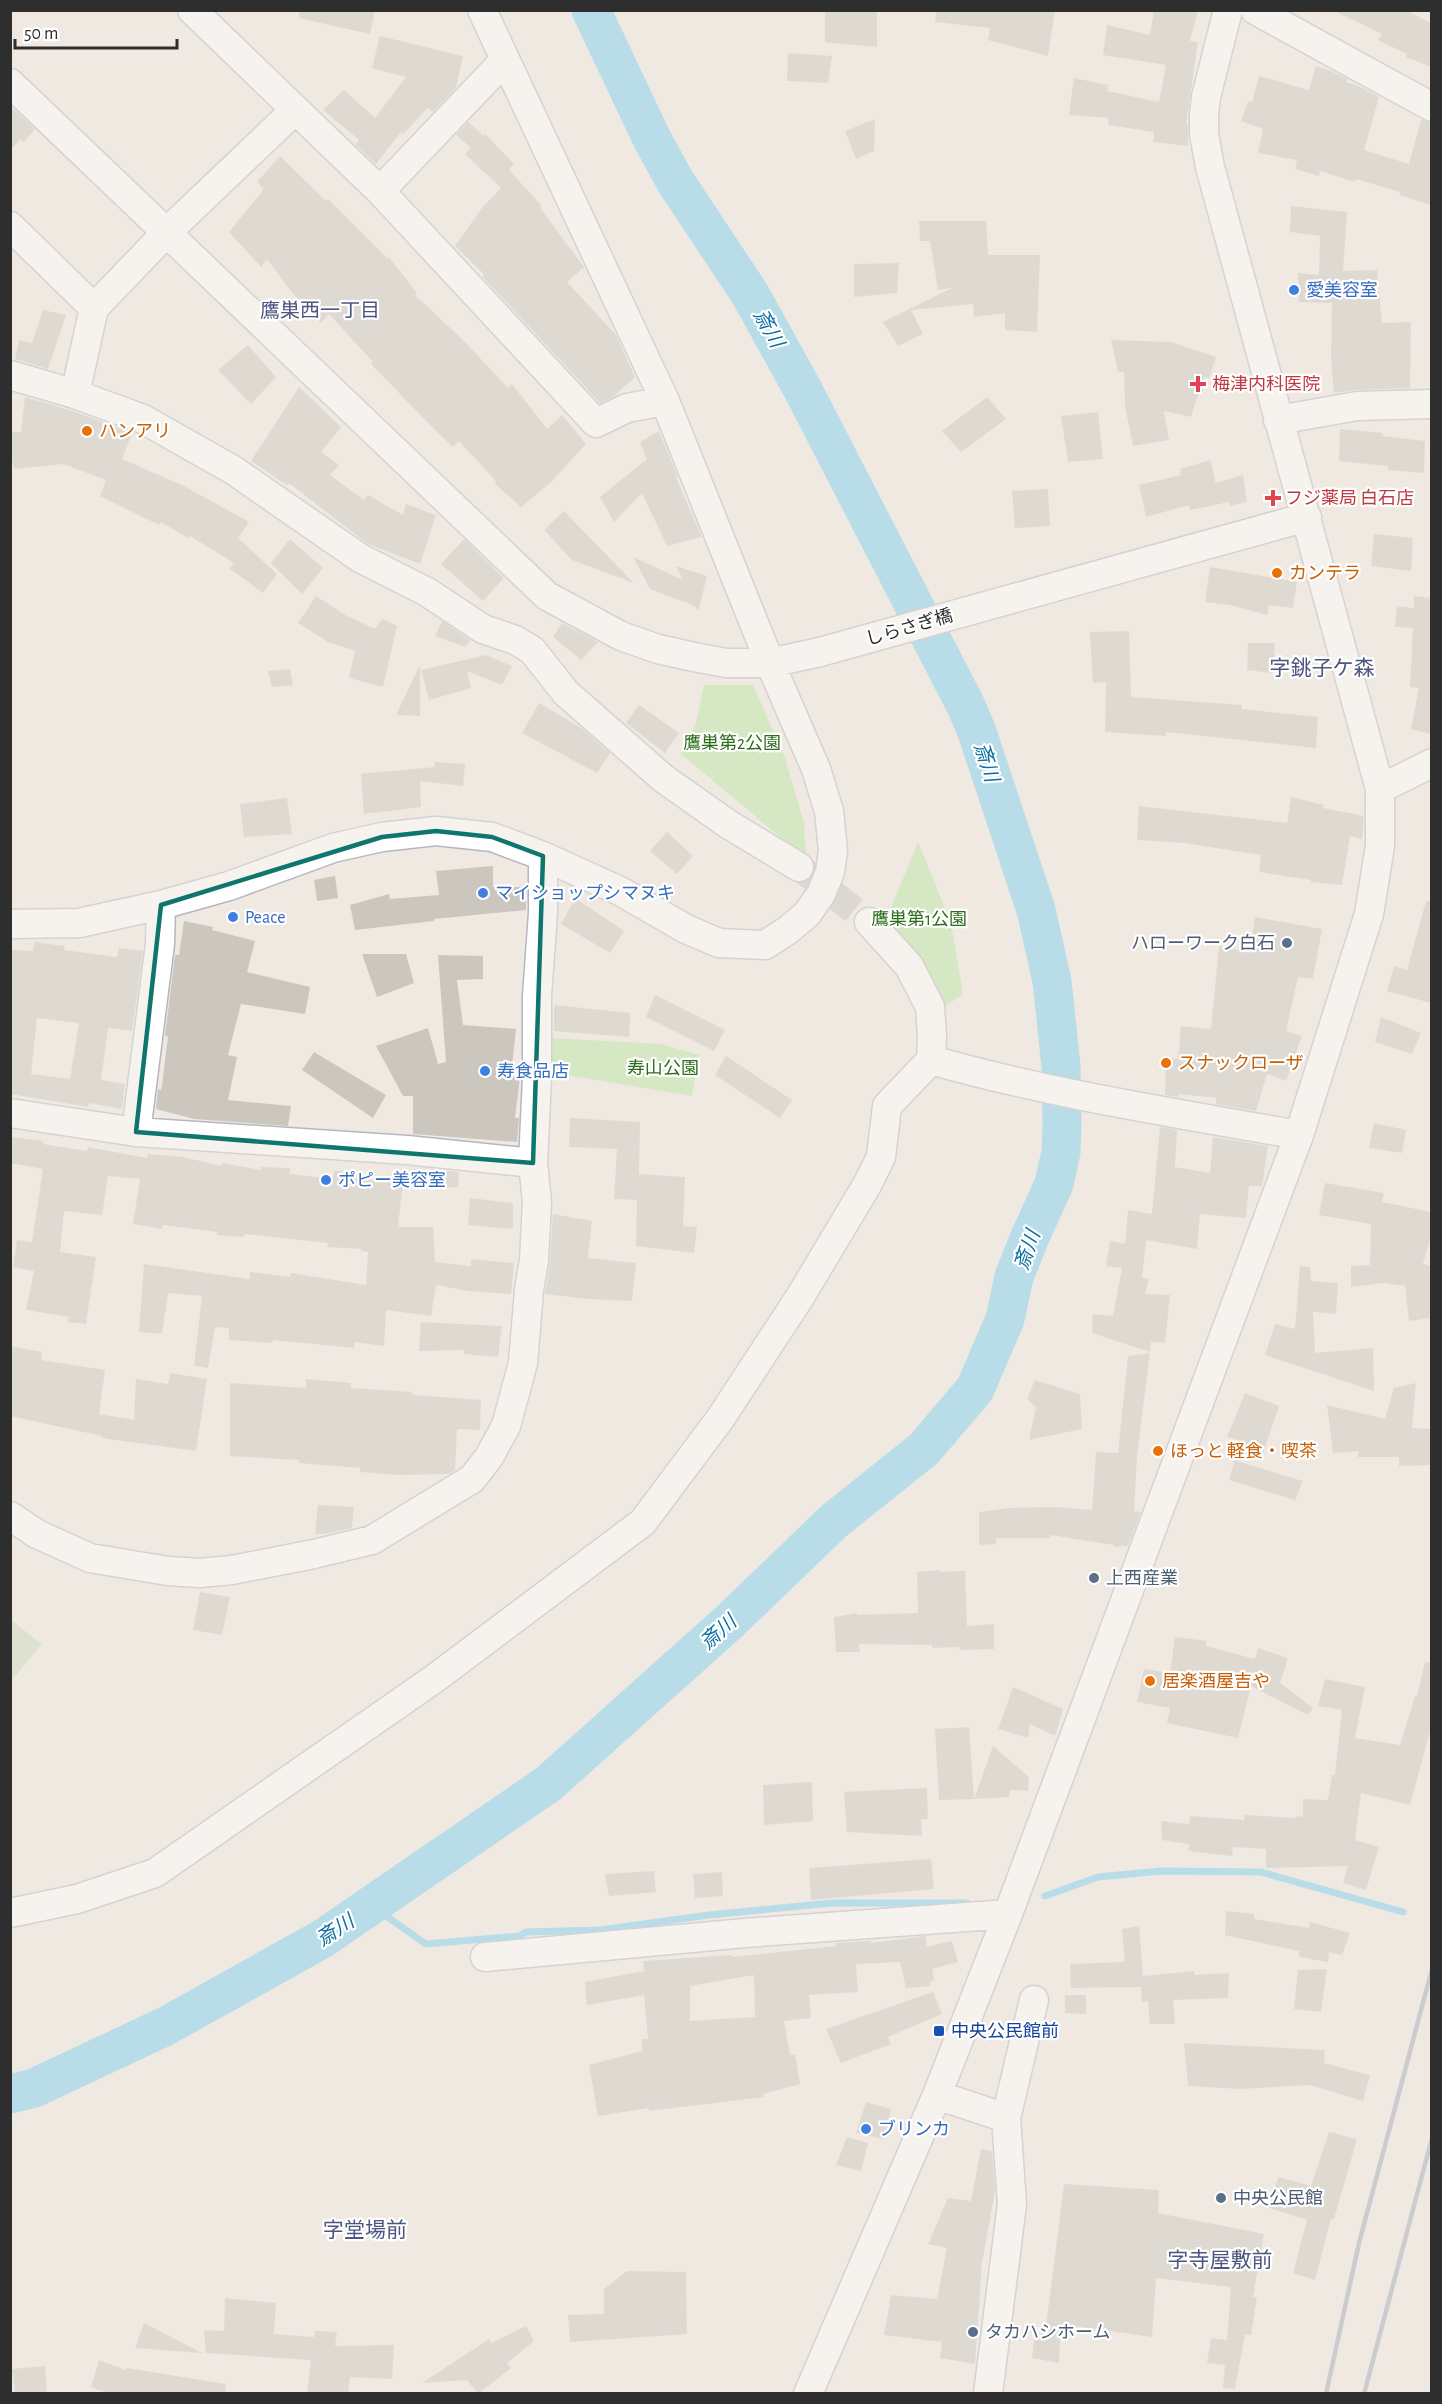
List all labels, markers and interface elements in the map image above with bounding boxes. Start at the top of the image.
scale bar [15,12,177,50]
text: 50 m [24,25,58,43]
place label: 愛美容室 [1306,280,1378,300]
marker: 愛美容室 [1287,283,1301,297]
district label: 鷹巣西一丁目 [260,300,380,321]
water label: 斎川 [750,306,788,353]
place label: 梅津内科医院 [1212,374,1320,394]
marker: 梅津内科医院 [1189,375,1207,393]
place label: ハンアリ [99,423,171,441]
marker: ハンアリ [80,424,94,438]
place label: フジ薬局 白石店 [1285,488,1414,508]
marker: フジ薬局 白石店 [1266,491,1280,505]
place label: カンテラ [1289,565,1361,583]
marker: カンテラ [1270,566,1284,580]
street label: しらさぎ橋 [863,605,955,649]
district label: 字銚子ケ森 [1270,657,1375,679]
park label: 鷹巣第2公園 [683,733,781,753]
water label: 斎川 [970,740,1003,786]
place label: マイショップシマヌキ [495,884,675,903]
marker: マイショップシマヌキ [476,886,490,900]
place label: Peace [245,909,285,927]
park label: 鷹巣第1公園 [871,909,967,929]
marker: Peace [226,910,240,924]
place label: ハローワーク白石 [1131,933,1275,953]
marker: ハローワーク白石 [1280,936,1294,950]
place label: スナックローザ [1178,1054,1304,1073]
marker: スナックローザ [1159,1056,1173,1070]
park label: 寿山公園 [627,1059,699,1078]
place label: 寿食品店 [497,1062,569,1081]
marker: 寿食品店 [478,1064,492,1078]
place label: ポピー美容室 [338,1170,446,1190]
marker: ポピー美容室 [319,1173,333,1187]
water label: 斎川 [1011,1226,1045,1272]
place label: ほっと 軽食・喫茶 [1170,1442,1317,1461]
marker: ほっと 軽食・喫茶 [1151,1444,1165,1458]
place label: 上西産業 [1106,1569,1178,1588]
marker: 上西産業 [1087,1571,1101,1585]
water label: 斎川 [696,1610,742,1654]
place label: 居楽酒屋吉や [1162,1672,1270,1691]
marker: 居楽酒屋吉や [1143,1674,1157,1688]
water label: 斎川 [313,1910,359,1950]
place label: 中央公民館前 [951,2021,1059,2041]
marker: 中央公民館前 [932,2024,946,2038]
place label: ブリンカ [878,2119,950,2139]
marker: ブリンカ [859,2122,873,2136]
place label: 中央公民館 [1233,2189,1323,2208]
marker: 中央公民館 [1214,2191,1228,2205]
district label: 字堂場前 [323,2219,407,2241]
district label: 字寺屋敷前 [1168,2249,1273,2271]
place label: タカハシホーム [985,2323,1110,2342]
marker: タカハシホーム [966,2325,980,2339]

